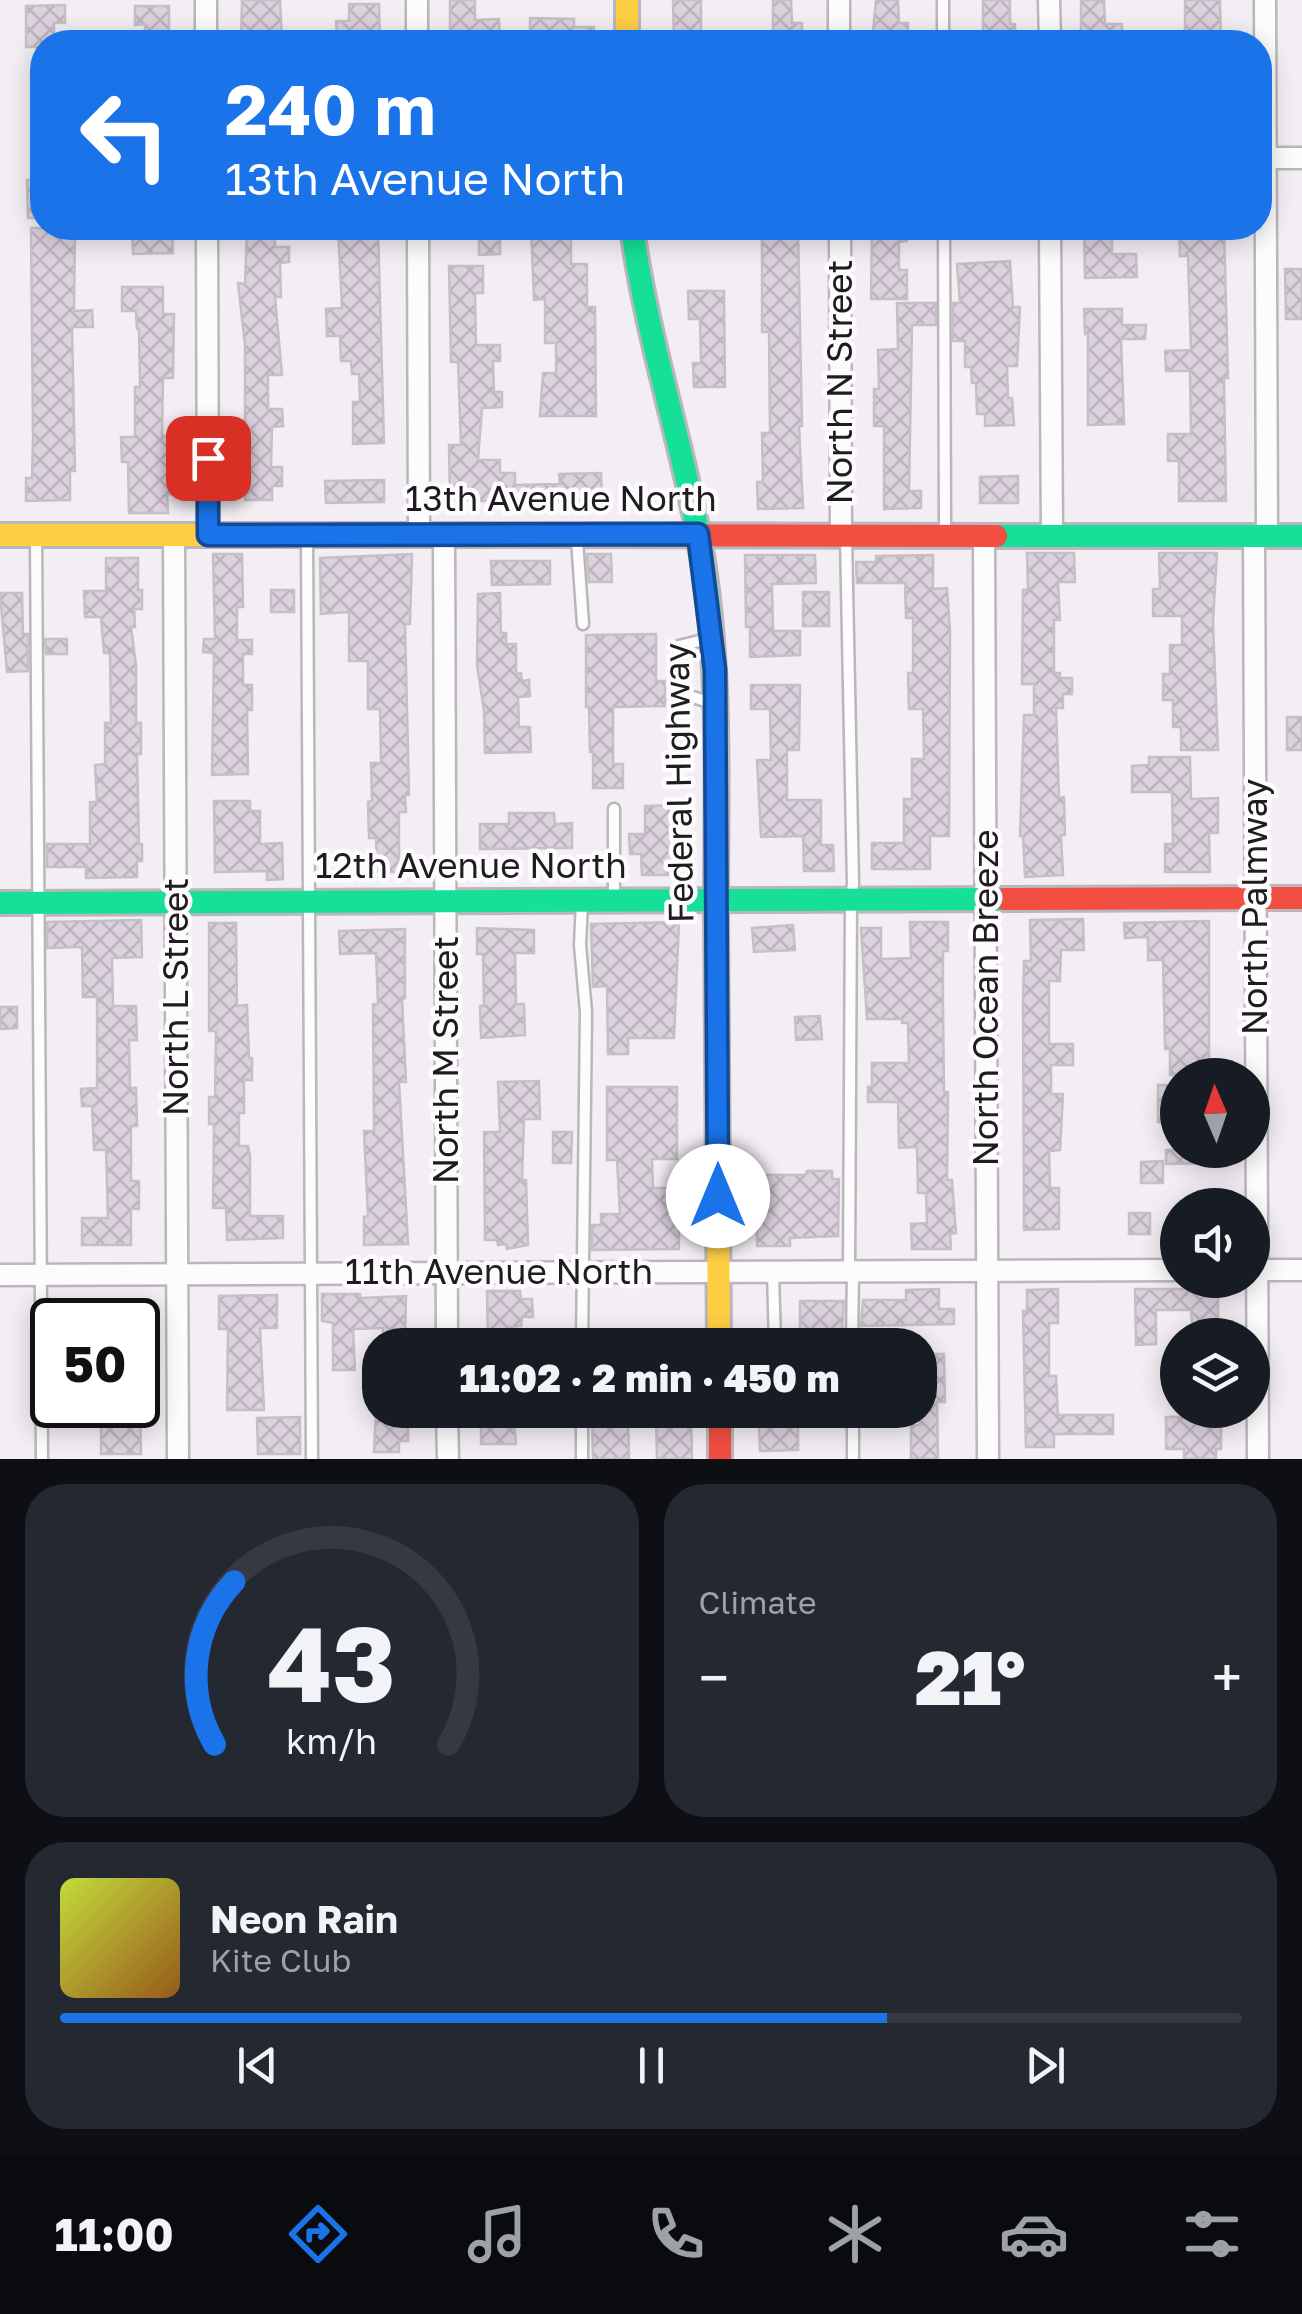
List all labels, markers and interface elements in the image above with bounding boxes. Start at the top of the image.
text: 240 m [225,66,436,150]
icon: left [60,70,190,200]
text: 13th Avenue North [225,151,626,205]
street label: North N Street [818,259,860,505]
pin [166,416,251,501]
icon: arrive [181,431,236,486]
street label: 13th Avenue North [405,477,717,519]
street label: Federal Highway [655,642,701,924]
street label: North Palmway [1233,779,1275,1035]
street label: North Ocean Breeze [964,829,1006,1167]
street label: 12th Avenue North [315,844,627,886]
street label: North L Street [154,878,196,1116]
street label: North M Street [424,936,466,1184]
north arrow [1160,1058,1270,1168]
map controls [1160,1058,1270,1428]
position arrow [666,1144,770,1248]
button: sound [1160,1188,1270,1298]
street label: 11th Avenue North [345,1250,653,1292]
speed limit sign: 50 [30,1298,160,1428]
button: layers [1160,1318,1270,1428]
text: 11:02 · 2 min · 450 m [459,1355,840,1400]
text: Climate [699,1583,817,1621]
text: 43 [268,1600,396,1725]
text: 21° [915,1631,1025,1722]
text: − [699,1644,729,1710]
text: + [1212,1644,1242,1710]
text: km/h [286,1719,377,1762]
text: Neon Rain [210,1896,398,1941]
text: Kite Club [210,1941,351,1979]
icon: previous [230,2038,285,2093]
icon: pause [624,2038,679,2093]
icon: next [1018,2038,1073,2093]
icon: directions [283,2199,353,2269]
icon: music [462,2199,532,2269]
icon: phone [641,2199,711,2269]
icon: climate [820,2199,890,2269]
icon: car [999,2199,1069,2269]
icon: filters [1177,2199,1247,2269]
text: 11:00 [54,2207,174,2261]

